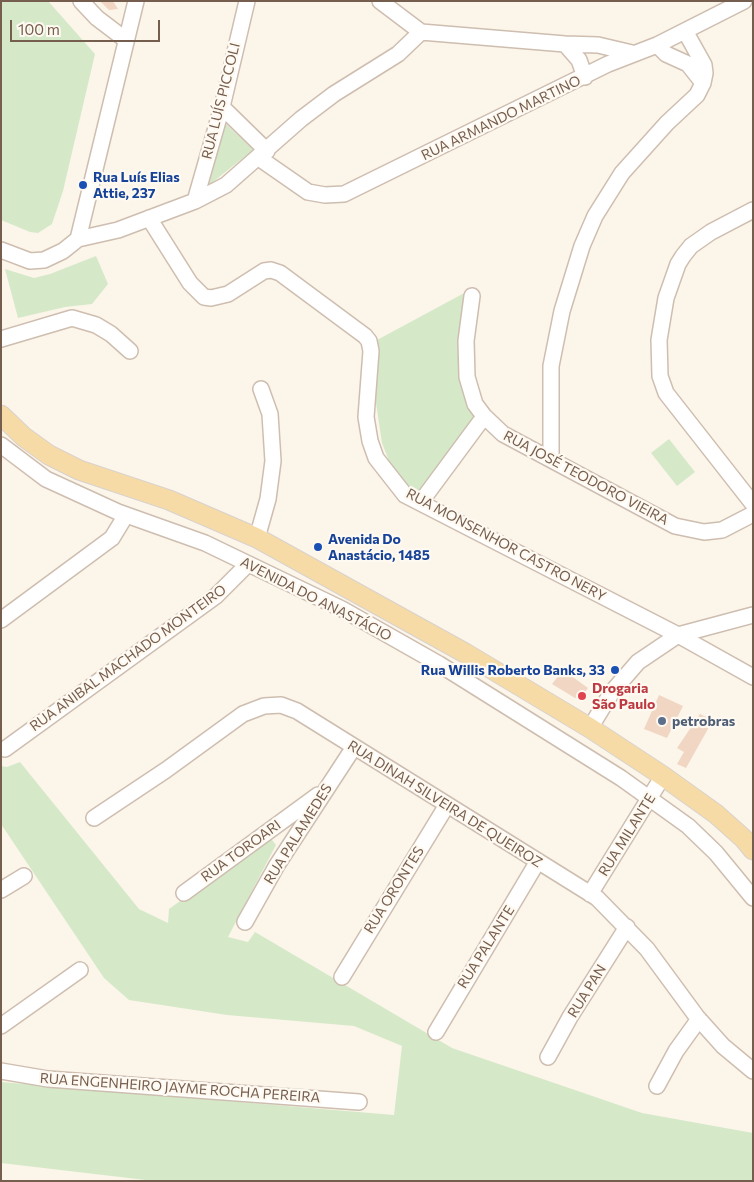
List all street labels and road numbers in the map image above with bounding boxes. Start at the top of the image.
street label: RUA LUÍS PICCOLI [198,41,244,161]
street label: RUA ARMANDO MARTINO [419,72,583,164]
street label: RUA JOSÉ TEODORO VIEIRA [501,427,671,529]
street label: RUA MONSENHOR CASTRO NERY [403,485,609,605]
street label: AVENIDA DO ANASTÁCIO [238,553,394,645]
street label: RUA ANIBAL MACHADO MONTEIRO [27,581,229,735]
street label: RUA DINAH SILVEIRA DE QUEIROZ [345,737,545,871]
street label: RUA PALAMEDES [260,781,336,887]
street label: RUA MILANTE [595,791,659,879]
street label: RUA TOROARI [198,816,284,886]
street label: RUA ORONTES [361,843,427,937]
street label: RUA PALANTE [454,902,518,992]
street label: RUA PAN [564,961,610,1021]
street label: RUA ENGENHEIRO JAYME ROCHA PEREIRA [39,1070,321,1106]

